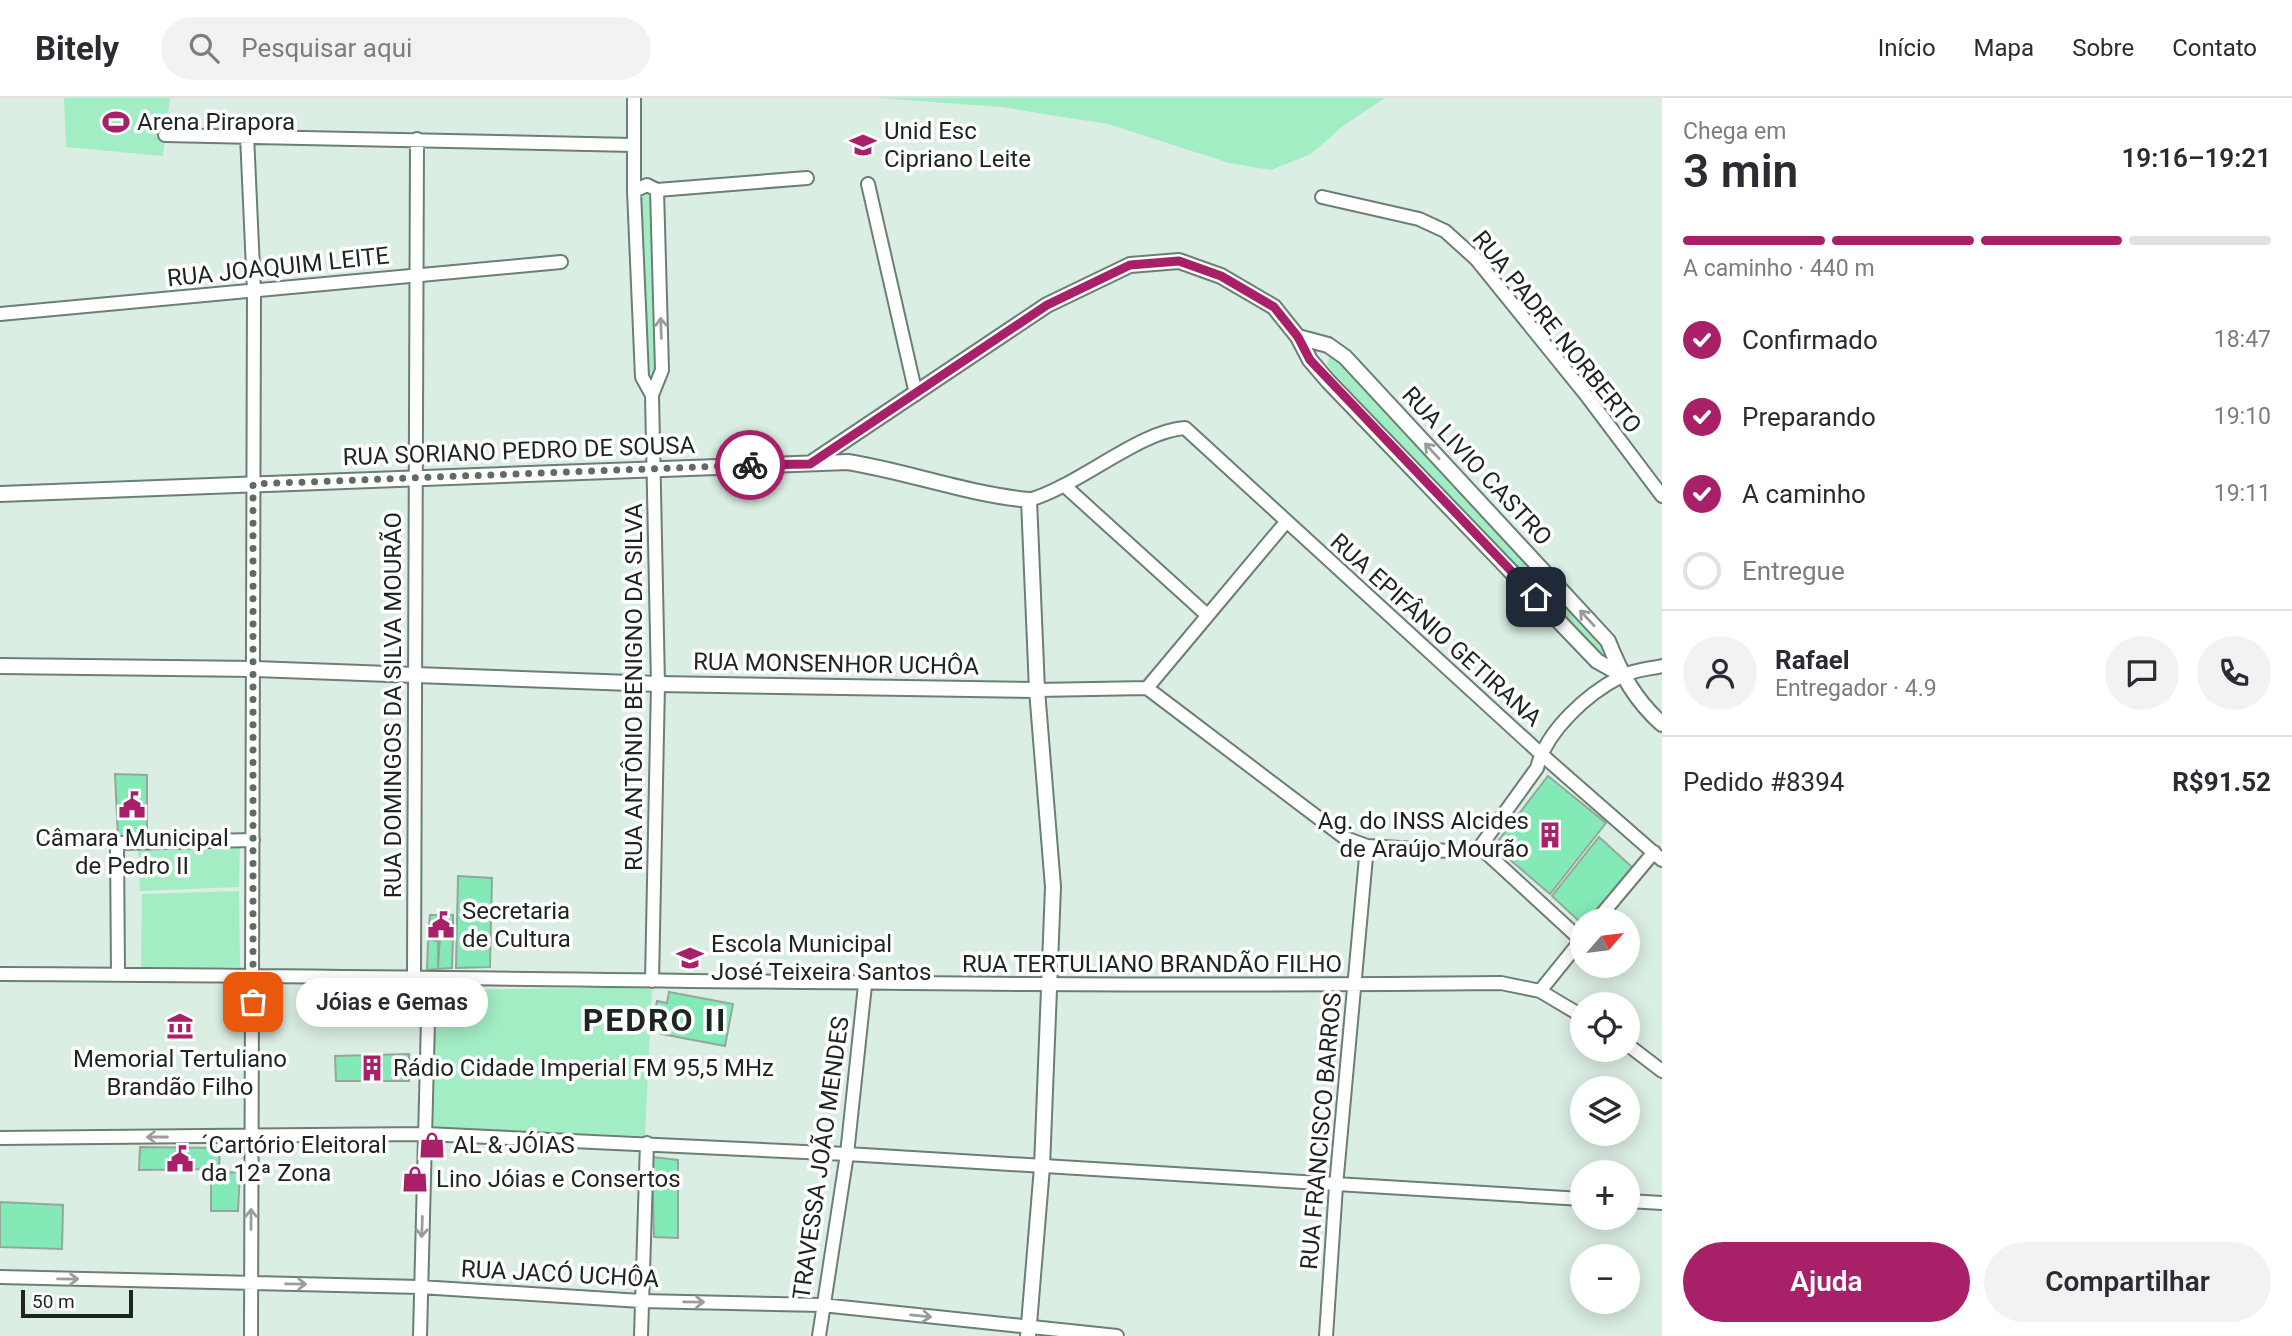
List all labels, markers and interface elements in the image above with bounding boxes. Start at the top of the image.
search box [161,17,651,80]
text: Bitely [35,29,119,68]
icon: search [185,29,223,67]
text: Pesquisar aqui [241,33,412,63]
text: Início [1878,34,1936,62]
text: Mapa [1974,34,2034,62]
text: Sobre [2072,34,2134,62]
text: Contato [2172,34,2257,62]
sports icon: Arena Pirapora [101,107,131,137]
place label: Arena Pirapora [137,108,295,136]
place label: Unid Esc Cipriano Leite [884,117,1031,173]
text: Chega em [1683,118,1786,145]
school or university icon: Unid Esc Cipriano Leite [848,130,878,160]
text: 19:16–19:21 [2121,143,2271,173]
text: 3 min [1683,144,1798,198]
street label: RUA PADRE NORBERTO [1467,225,1647,439]
street label: RUA JOAQUIM LEITE [166,241,390,293]
text: A caminho · 440 m [1683,255,1875,282]
one-way arrow [655,317,668,340]
icon: check [1683,321,1721,359]
text: Confirmado [1742,325,1878,355]
text: 18:47 [2214,326,2271,353]
street label: RUA LIVIO CASTRO [1396,381,1558,551]
icon: check [1683,398,1721,436]
text: Preparando [1742,402,1876,432]
text: 19:10 [2214,403,2271,430]
courier [715,430,785,500]
street label: RUA SORIANO PEDRO DE SOUSA [342,431,696,471]
one-way arrow [1424,443,1441,460]
icon: bike [731,446,769,484]
icon: check [1683,475,1721,513]
text: A caminho [1742,479,1866,509]
text: 19:11 [2214,480,2271,507]
street label: RUA ANTÔNIO BENIGNO DA SILVA [620,503,648,871]
street label: RUA DOMINGOS DA SILVA MOURÃO [379,512,407,898]
street label: RUA EPIFÂNIO GETIRANA [1325,528,1548,732]
text: Entregue [1742,556,1845,586]
pin [1506,567,1566,627]
icon: home [1517,578,1555,616]
one-way arrow [1578,610,1595,627]
button: person [1683,636,1757,710]
button: chat [2105,636,2179,710]
button: phone [2197,636,2271,710]
text: Rafael [1775,645,1850,675]
street label: RUA MONSENHOR UCHÔA [693,648,980,680]
text: Entregador · 4.9 [1775,675,1937,702]
text: Pedido #8394 [1683,767,1844,797]
text: R$91.52 [2172,767,2271,797]
public building icon: Câmara Municipal de Pedro II [117,790,147,820]
place label: Ag. do INSS Alcides de Araújo Mourão [1318,807,1529,863]
building icon: Ag. do INSS Alcides de Araújo Mourão [1535,820,1565,850]
place label: Câmara Municipal de Pedro II [35,824,229,880]
place label: Secretaria de Cultura [462,897,571,953]
north arrow [1570,908,1640,978]
map controls [1570,908,1640,1314]
public building icon: Secretaria de Cultura [426,910,456,940]
place label: Escola Municipal José Teixeira Santos [711,930,931,986]
school or university icon: Escola Municipal José Teixeira Santos [675,943,705,973]
street label: RUA TERTULIANO BRANDÃO FILHO [962,950,1342,978]
pin [223,972,283,1032]
callout: Jóias e Gemas [295,978,488,1026]
icon: bag [234,983,272,1021]
text: Jóias e Gemas [316,989,468,1016]
street label: RUA FRANCISCO BARROS [1295,991,1347,1271]
button: locate [1570,992,1640,1062]
district label: PEDRO II [583,1001,727,1039]
museum icon: Memorial Tertuliano Brandão Filho [165,1011,195,1041]
street label: TRAVESSA JOÃO MENDES [787,1015,855,1301]
place label: Memorial Tertuliano Brandão Filho [73,1045,287,1101]
building icon: Rádio Cidade Imperial FM 95,5 MHz [357,1053,387,1083]
place label: Rádio Cidade Imperial FM 95,5 MHz [393,1054,774,1082]
button: layers [1570,1076,1640,1146]
one-way arrow [146,1130,169,1144]
shop icon: AL & JÓIAS [417,1130,447,1160]
place label: ´Cartório Eleitoral da 12ª Zona [201,1131,387,1187]
place label: AL & JÓIAS [453,1131,575,1159]
public building icon: ´Cartório Eleitoral da 12ª Zona [165,1144,195,1174]
button: + [1570,1160,1640,1230]
shop icon: Lino Jóias e Consertos [400,1164,430,1194]
place label: Lino Jóias e Consertos [436,1165,681,1193]
one-way arrow [244,1208,258,1231]
one-way arrow [416,1215,429,1238]
button: Ajuda [1683,1242,1970,1322]
button: Compartilhar [1984,1242,2271,1322]
button: − [1570,1244,1640,1314]
street label: RUA JACÓ UCHÔA [460,1255,660,1293]
one-way arrow [56,1272,79,1285]
one-way arrow [284,1278,307,1291]
scale bar [21,1287,133,1319]
text: 50 m [32,1290,75,1313]
one-way arrow [682,1295,705,1308]
one-way arrow [909,1309,932,1322]

